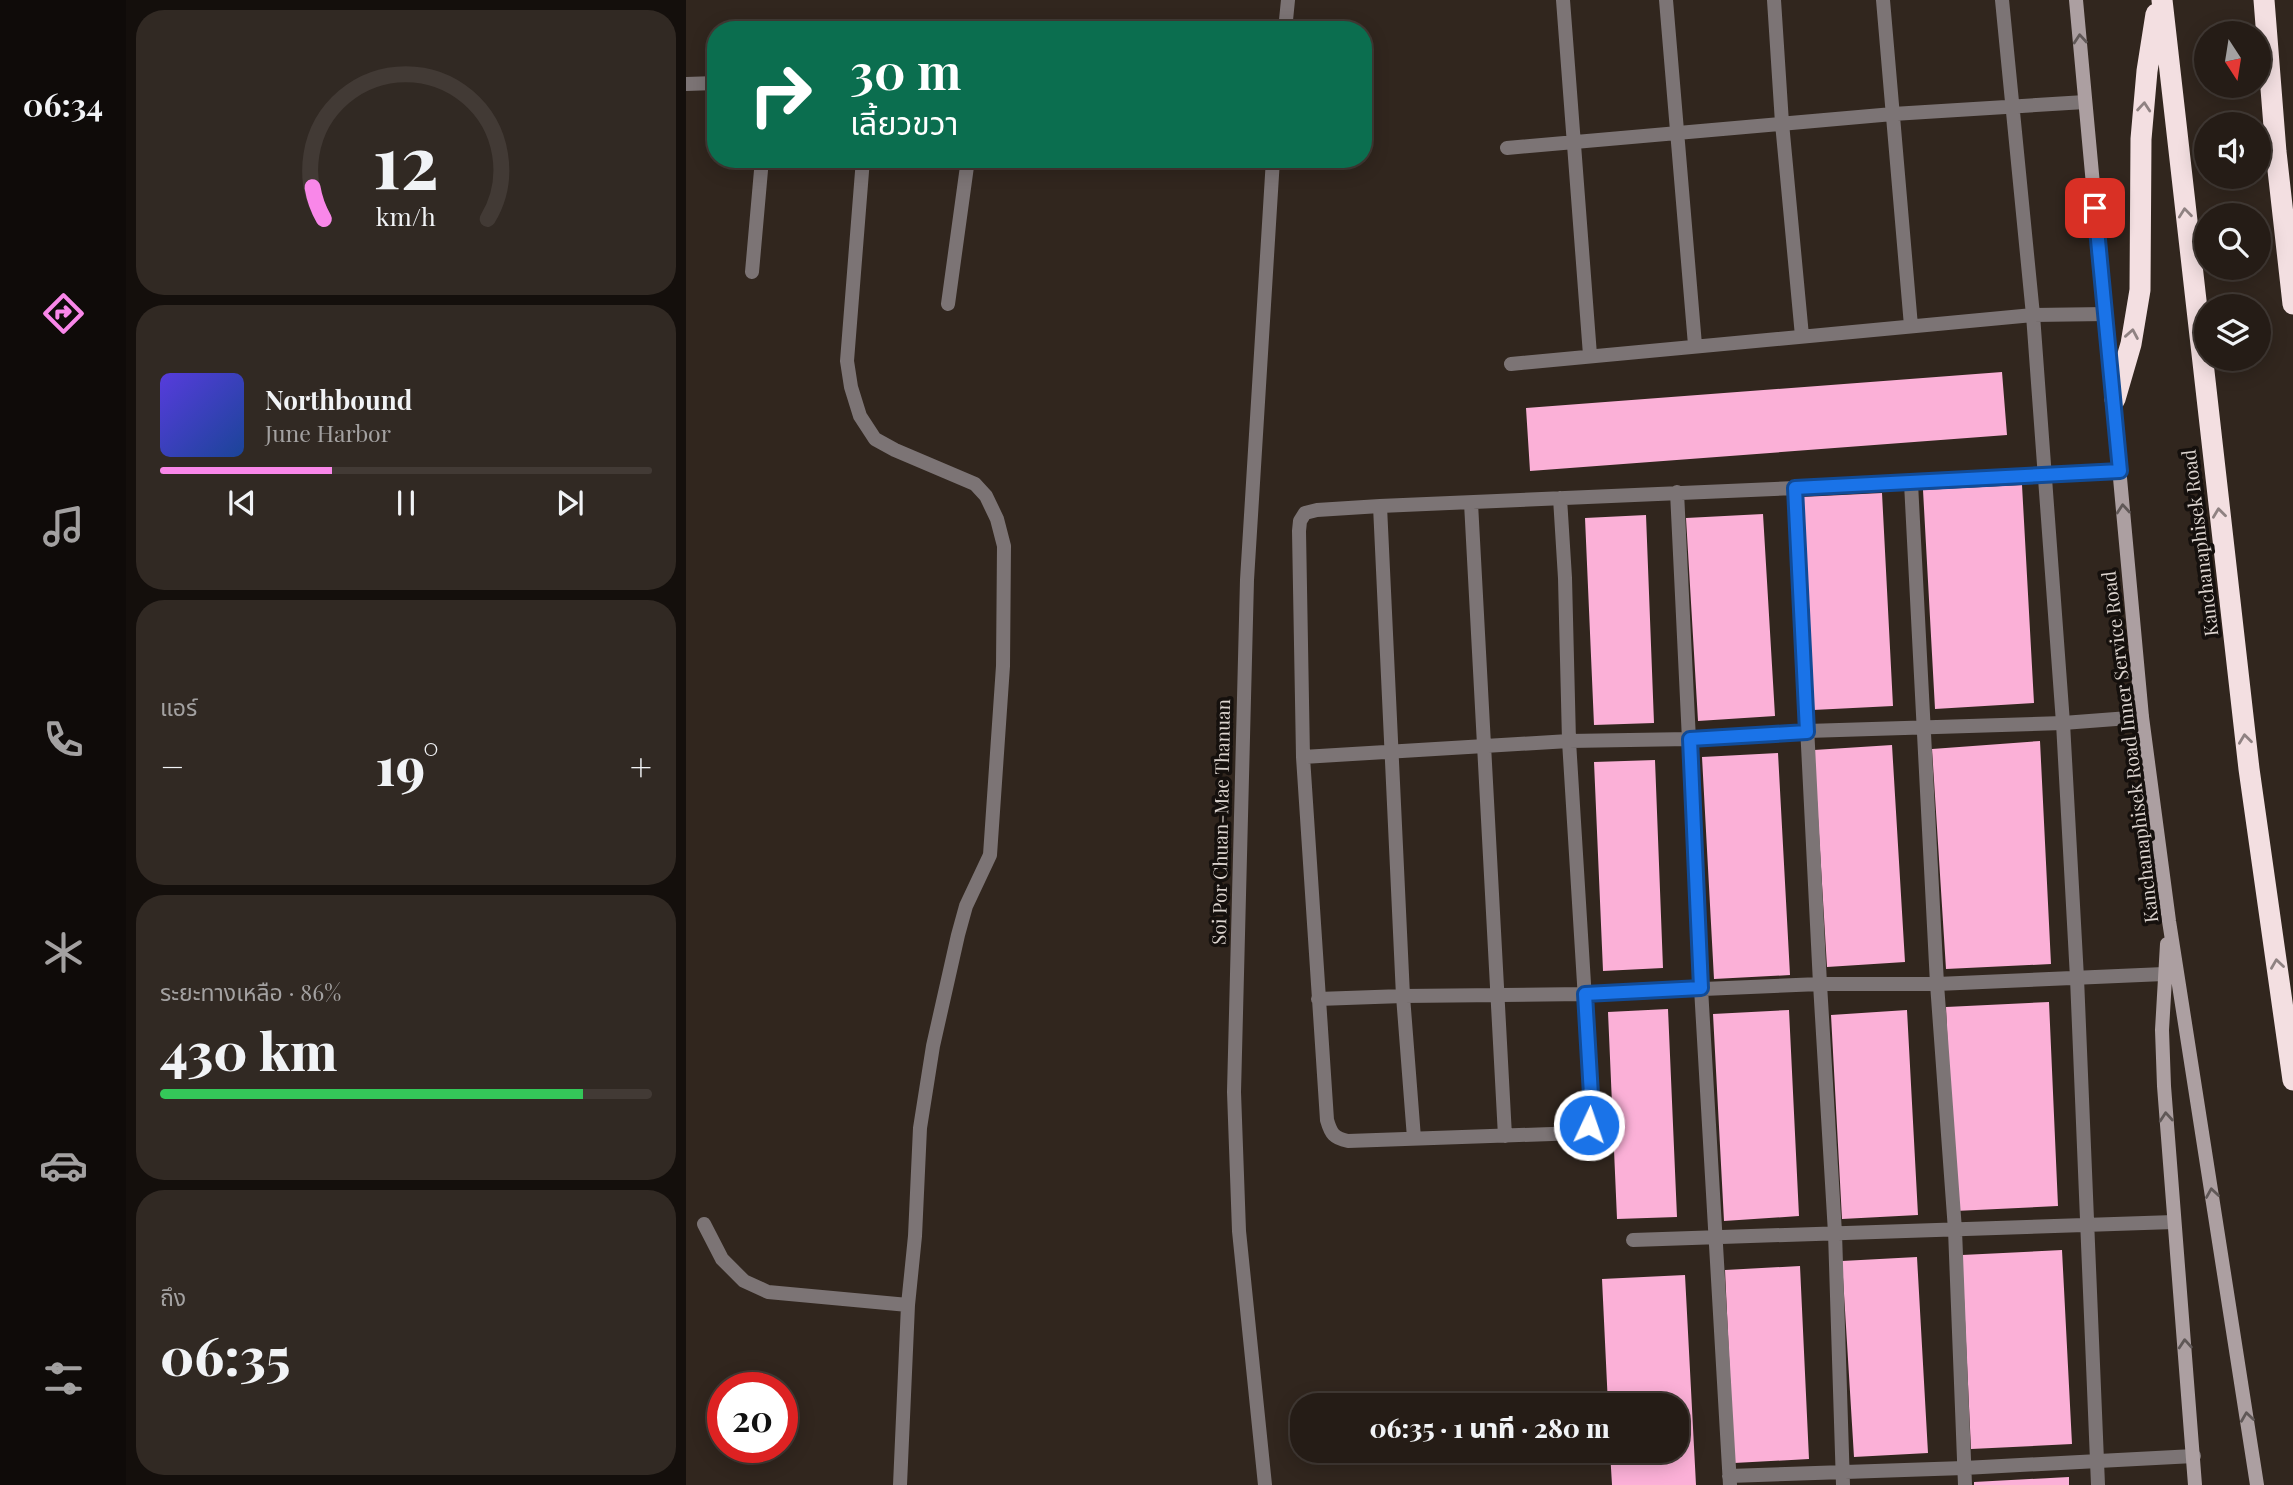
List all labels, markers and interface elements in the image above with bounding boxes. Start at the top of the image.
north arrow [2194,21,2272,98]
map controls [2194,21,2271,371]
one-way arrow [2073,33,2088,44]
text: 30 m [850,37,961,102]
icon: right [735,49,826,140]
text: 06:34 [23,82,103,125]
text: เลี้ยวขวา [850,100,958,143]
one-way arrow [2136,101,2151,113]
text: 12 [373,110,439,207]
button: sound [2194,112,2271,189]
pin [2065,178,2125,238]
icon: arrive [2076,189,2114,227]
text: km/h [376,198,436,231]
button: search [2194,203,2271,280]
one-way arrow [2178,208,2193,219]
icon: directions [39,289,88,338]
button: layers [2194,294,2271,371]
one-way arrow [2124,328,2139,340]
text: Northbound [265,382,412,417]
text: June Harbor [265,417,391,448]
street label: Kanchanaphisek Road [2175,448,2223,638]
icon: previous [223,484,261,522]
icon: pause [387,484,425,522]
icon: next [551,484,589,522]
icon: music [39,502,88,551]
one-way arrow [2116,503,2131,514]
one-way arrow [2211,507,2226,518]
street label: Kanchanaphisek Road Inner Service Road [2095,570,2163,925]
text: แอร์ [160,691,197,722]
street label: Soi Por Chuan-Mae Thanuan [1205,698,1235,945]
icon: phone [39,715,88,764]
text: 19° [376,730,439,799]
one-way arrow [2238,733,2253,744]
text: − [160,740,185,791]
text: + [630,740,652,791]
icon: climate [39,928,88,977]
one-way arrow [2269,958,2284,970]
text: ระยะทางเหลือ · 86% [160,976,341,1007]
text: 430 km [160,1015,337,1084]
position arrow [1552,1088,1626,1162]
one-way arrow [2159,1111,2174,1122]
icon: car [39,1141,88,1190]
one-way arrow [2205,1187,2220,1199]
text: ถึง [160,1281,186,1312]
text: 06:35 [160,1320,290,1389]
one-way arrow [2178,1338,2193,1349]
icon: filters [39,1354,88,1403]
speed limit sign: 20 [707,1372,798,1463]
text: 06:35 · 1 นาที · 280 m [1369,1410,1610,1445]
one-way arrow [2240,1412,2255,1423]

